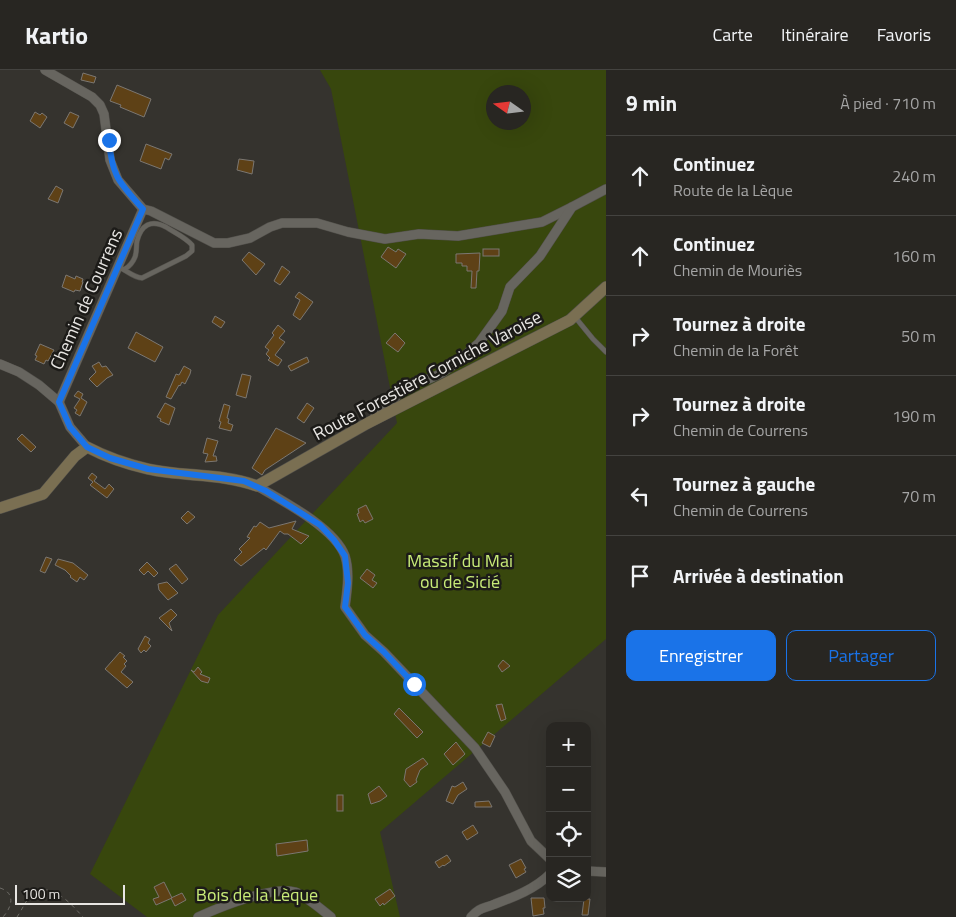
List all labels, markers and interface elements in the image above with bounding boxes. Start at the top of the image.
text: Kartio [25,17,88,53]
text: Carte [712,21,753,48]
text: Itinéraire [781,21,849,48]
text: Favoris [877,21,931,48]
north arrow [486,85,531,130]
text: 9 min [626,87,677,119]
text: À pied · 710 m [840,91,936,115]
route end [98,129,121,152]
text: Continuez [673,149,755,178]
icon: ahead [626,162,654,190]
text: 240 m [892,164,936,188]
text: Route de la Lèque [673,178,793,202]
street label: Chemin de Courrens [43,224,129,374]
text: Continuez [673,229,755,258]
icon: ahead [626,242,654,270]
text: 160 m [892,244,936,268]
text: Chemin de Mouriès [673,258,802,282]
street label: Route Forestière Corniche Varoise [308,303,546,447]
text: Tournez à droite [673,309,805,338]
icon: right [626,322,654,350]
text: 50 m [901,324,936,348]
text: Chemin de la Forêt [673,338,798,362]
text: Tournez à droite [673,389,805,418]
icon: right [626,402,654,430]
text: 190 m [892,404,936,428]
text: Chemin de Courrens [673,418,808,442]
text: Tournez à gauche [673,469,815,498]
icon: left [626,482,654,510]
text: 70 m [901,484,936,508]
text: Chemin de Courrens [673,498,808,522]
park label: Massif du Mai ou de Sicié [407,547,513,595]
text: Arrivée à destination [673,561,844,590]
icon: arrive [626,562,654,590]
button: Enregistrer [626,630,776,681]
button: Partager [786,630,936,681]
route start [403,673,426,696]
map controls [546,722,591,902]
button: + [546,722,591,767]
button: − [546,767,591,812]
button: locate [546,812,591,857]
button: layers [546,857,591,902]
park label: Bois de la Lèque [196,881,318,908]
scale bar [15,882,125,905]
text: 100 m [22,883,60,904]

